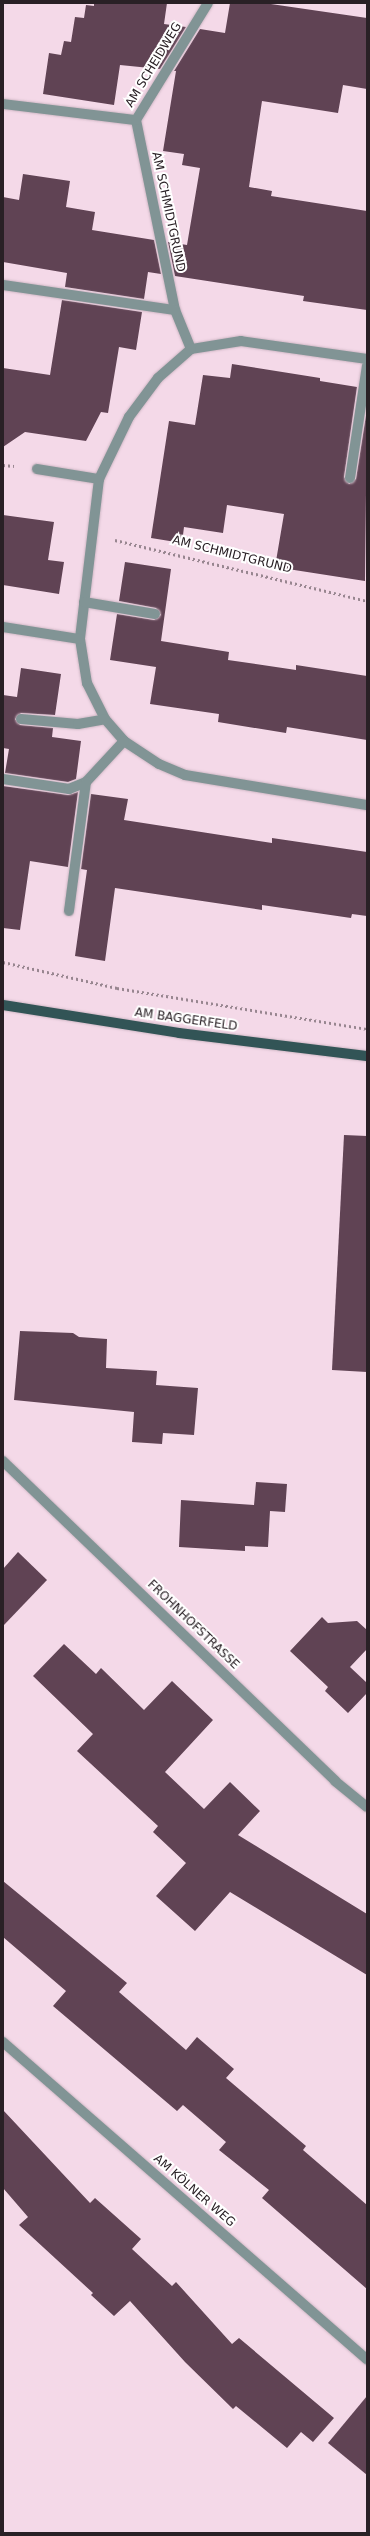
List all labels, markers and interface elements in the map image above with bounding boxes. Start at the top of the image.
street label: AM SCHEIDWEG [123,20,185,110]
street label: AM SCHMIDTGRUND [148,151,188,273]
street label: AM SCHMIDTGRUND [171,533,293,577]
street label: AM BAGGERFELD [134,1006,238,1034]
street label: FROHNHOFSTRASSE [144,1578,242,1672]
street label: AM KÖLNER WEG [150,2152,238,2230]

